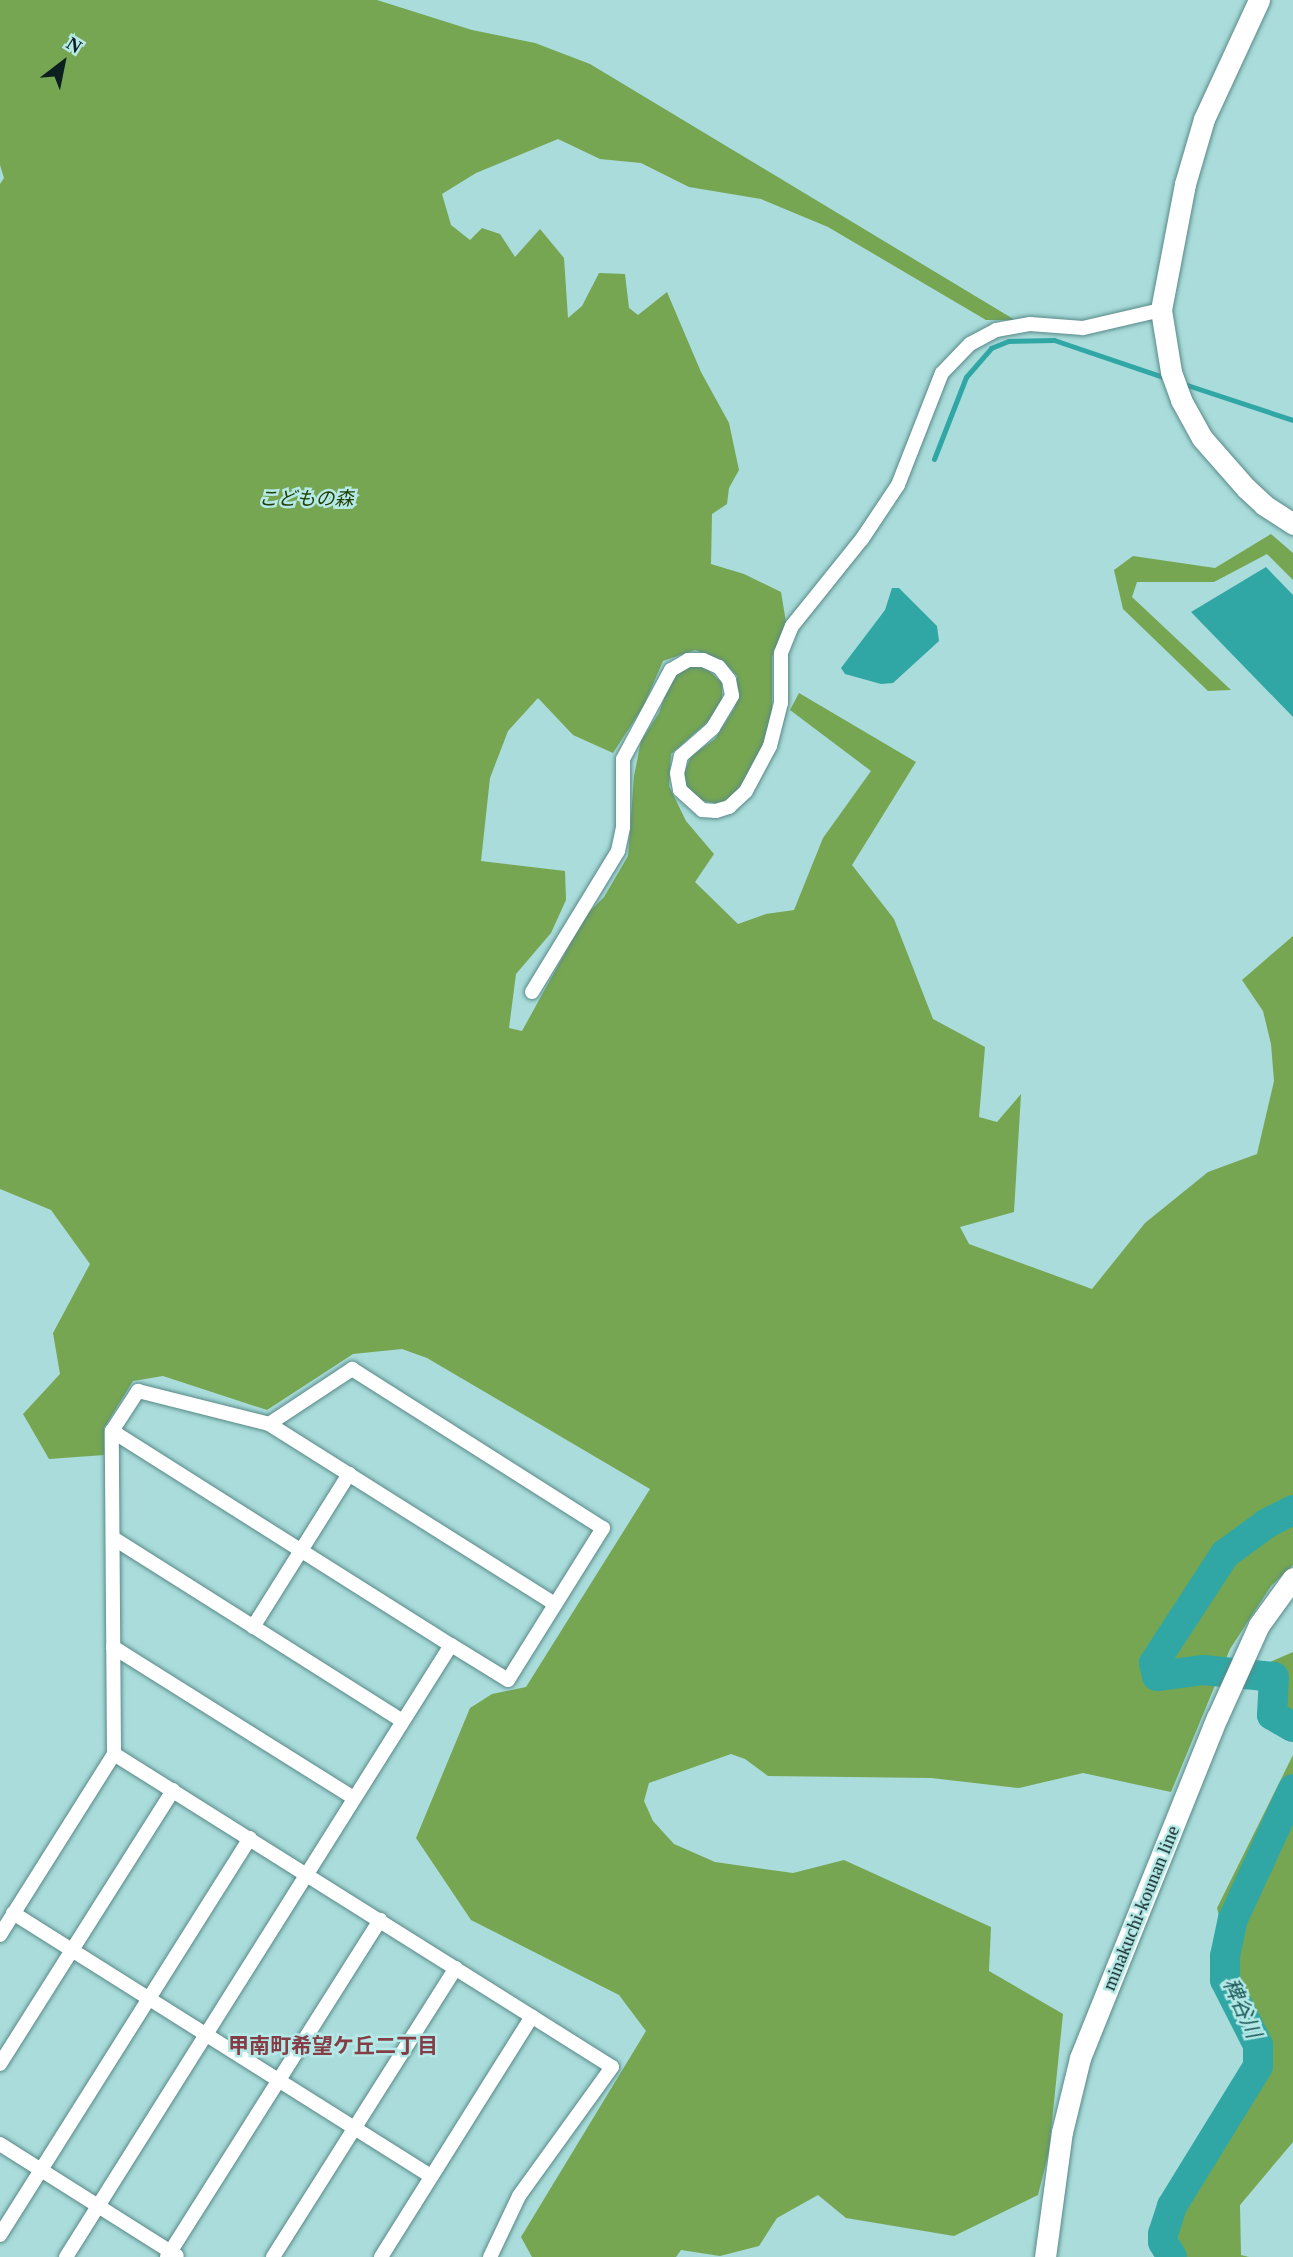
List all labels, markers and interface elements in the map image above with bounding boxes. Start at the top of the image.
north arrow [28,28,98,98]
text: N [63,32,86,57]
park label: こどもの森 [259,488,353,510]
street label: minakuchi-kounan line [1098,1822,1184,1994]
water label: 稗谷川 [1218,1974,1266,2042]
district label: 甲南町希望ケ丘二丁目 [228,2033,438,2059]

